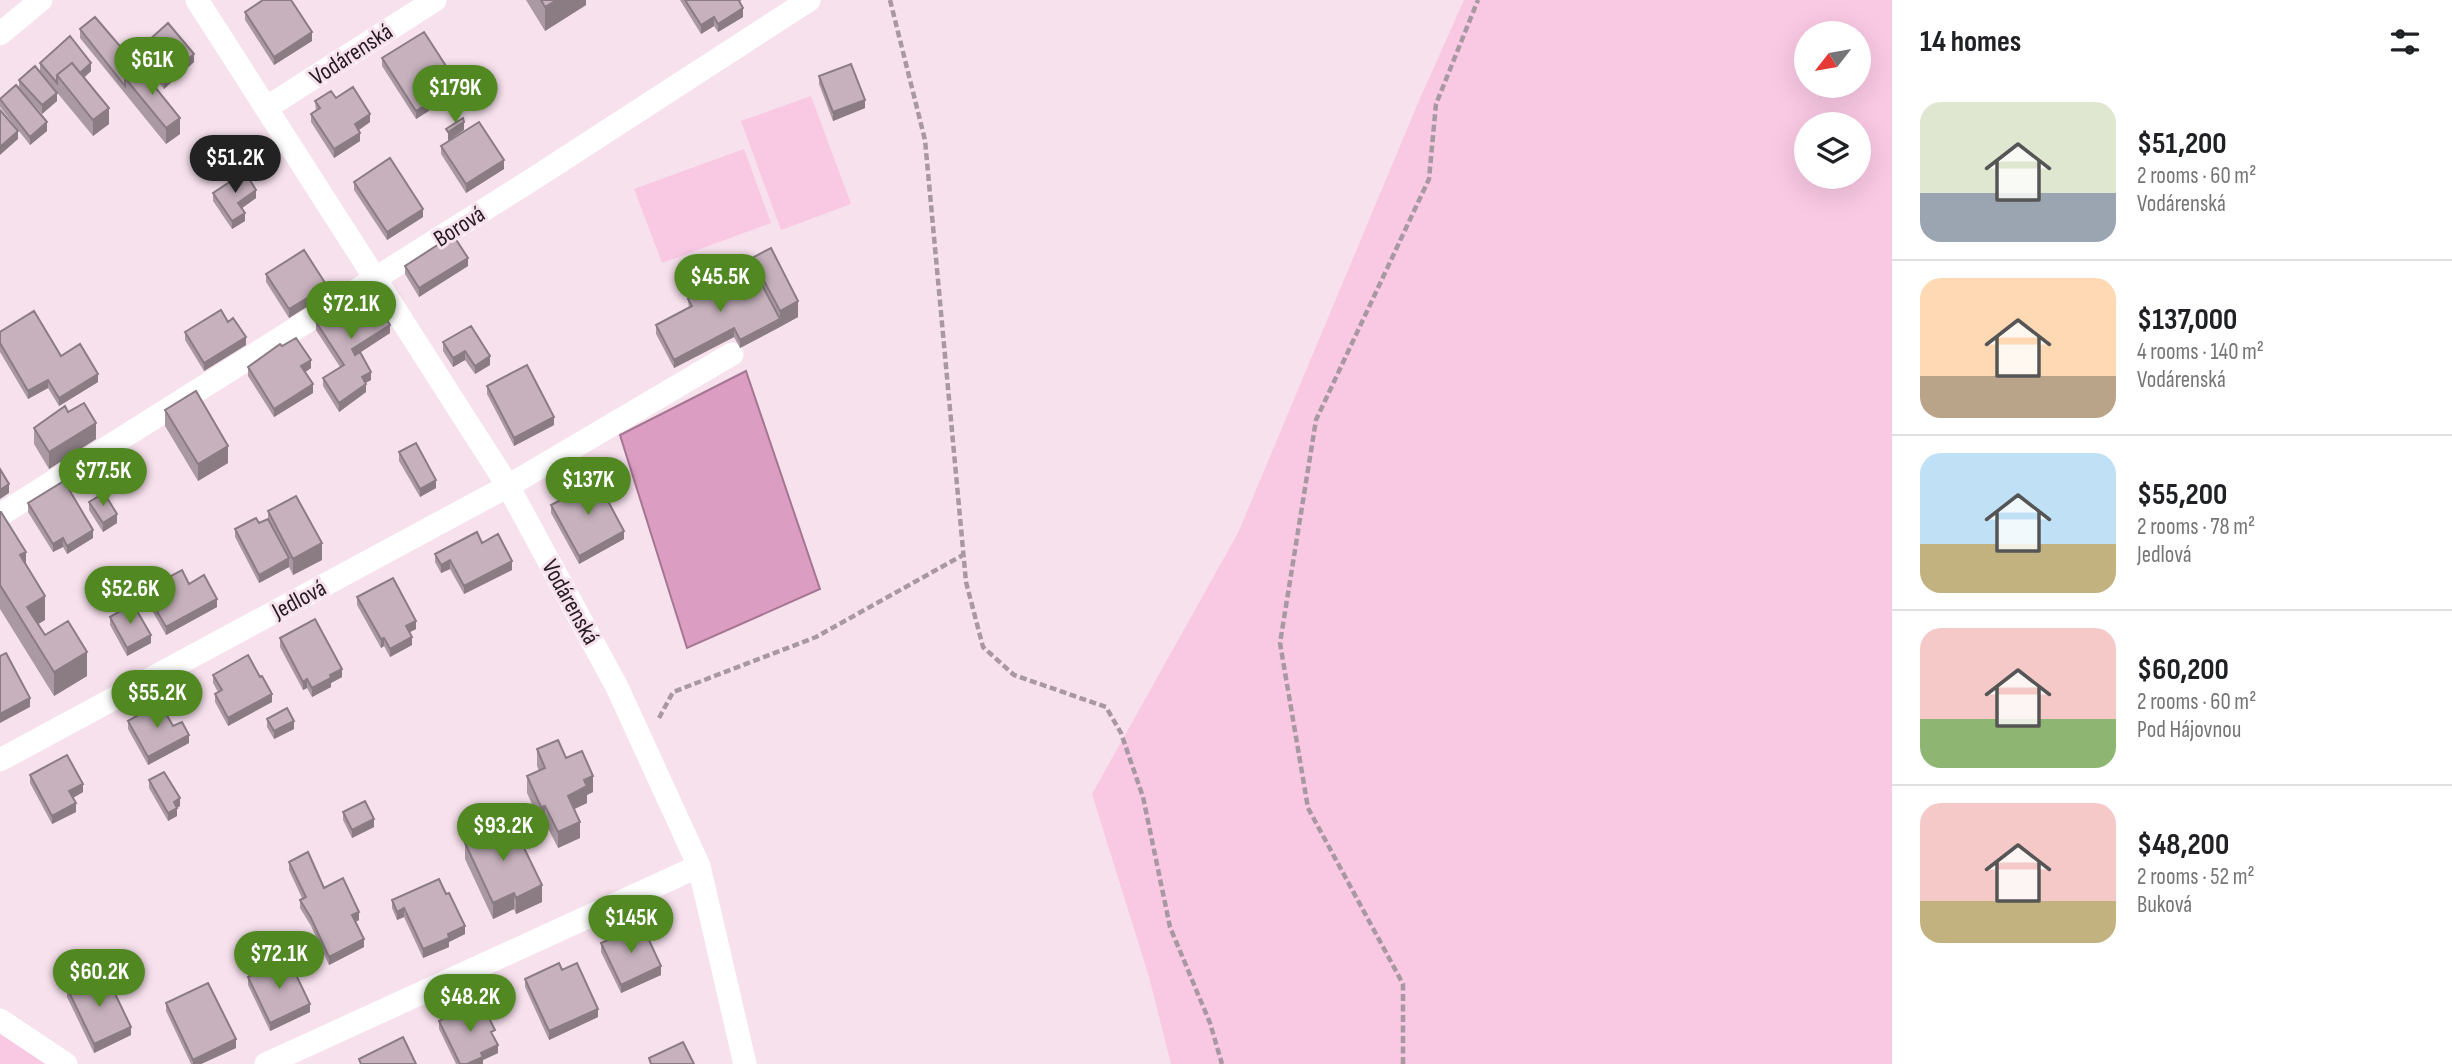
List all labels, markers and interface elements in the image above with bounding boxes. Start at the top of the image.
street label: Vodárenská [304,17,398,92]
north arrow [1794,21,1871,98]
map controls [1794,21,1871,189]
icon: filters [2386,23,2424,61]
text: 14 homes [1920,24,2021,60]
pin: $61K [111,38,193,97]
text: $61K [130,46,174,74]
pin: $179K [406,66,504,125]
text: $179K [429,74,481,102]
button: layers [1794,112,1871,189]
text: $51,200 [2137,126,2227,162]
icon: home [1976,130,2060,214]
pin: $51.2K [178,136,292,195]
text: $51.2K [206,144,264,172]
text: 2 rooms · 60 m² [2137,162,2256,190]
text: Vodárenská [2137,190,2226,218]
street label: Borová [428,200,490,253]
pin: $45.5K [663,254,777,314]
text: $45.5K [690,263,750,291]
pin: $72.1K [294,282,408,341]
text: $72.1K [322,290,380,318]
text: $137,000 [2137,302,2237,338]
icon: home [1976,306,2060,390]
text: 4 rooms · 140 m² [2137,338,2264,366]
text: Vodárenská [2137,366,2226,394]
pin: $77.5K [46,448,160,508]
text: $77.5K [75,457,131,485]
pin: $137K [539,458,637,517]
text: $137K [562,466,614,494]
text: $55,200 [2137,477,2227,513]
icon: home [1976,481,2060,565]
text: 2 rooms · 78 m² [2137,513,2255,541]
text: Jedlová [2137,541,2192,569]
street label: Vodárenská [535,555,606,650]
pin: $52.6K [73,566,187,626]
street label: Jedlová [266,573,331,626]
text: $52.6K [101,575,159,603]
text: $60,200 [2137,652,2229,688]
icon: home [1976,656,2060,740]
pin: $55.2K [100,670,214,730]
text: $55.2K [127,679,187,707]
text: 2 rooms · 60 m² [2137,688,2256,716]
text: Pod Hájovnou [2137,716,2241,744]
pin: $93.2K [446,804,560,863]
text: $93.2K [473,812,533,840]
text: $48,200 [2137,827,2229,863]
icon: home [1976,831,2060,915]
text: 2 rooms · 52 m² [2137,863,2255,891]
text: Buková [2137,891,2192,919]
pin: $145K [582,895,680,955]
text: $145K [604,904,658,932]
pin: $72.1K [222,932,336,991]
text: $72.1K [250,940,308,968]
pin: $60.2K [42,950,156,1009]
text: $60.2K [69,958,129,986]
pin: $48.2K [413,974,527,1034]
text: $48.2K [440,983,500,1011]

